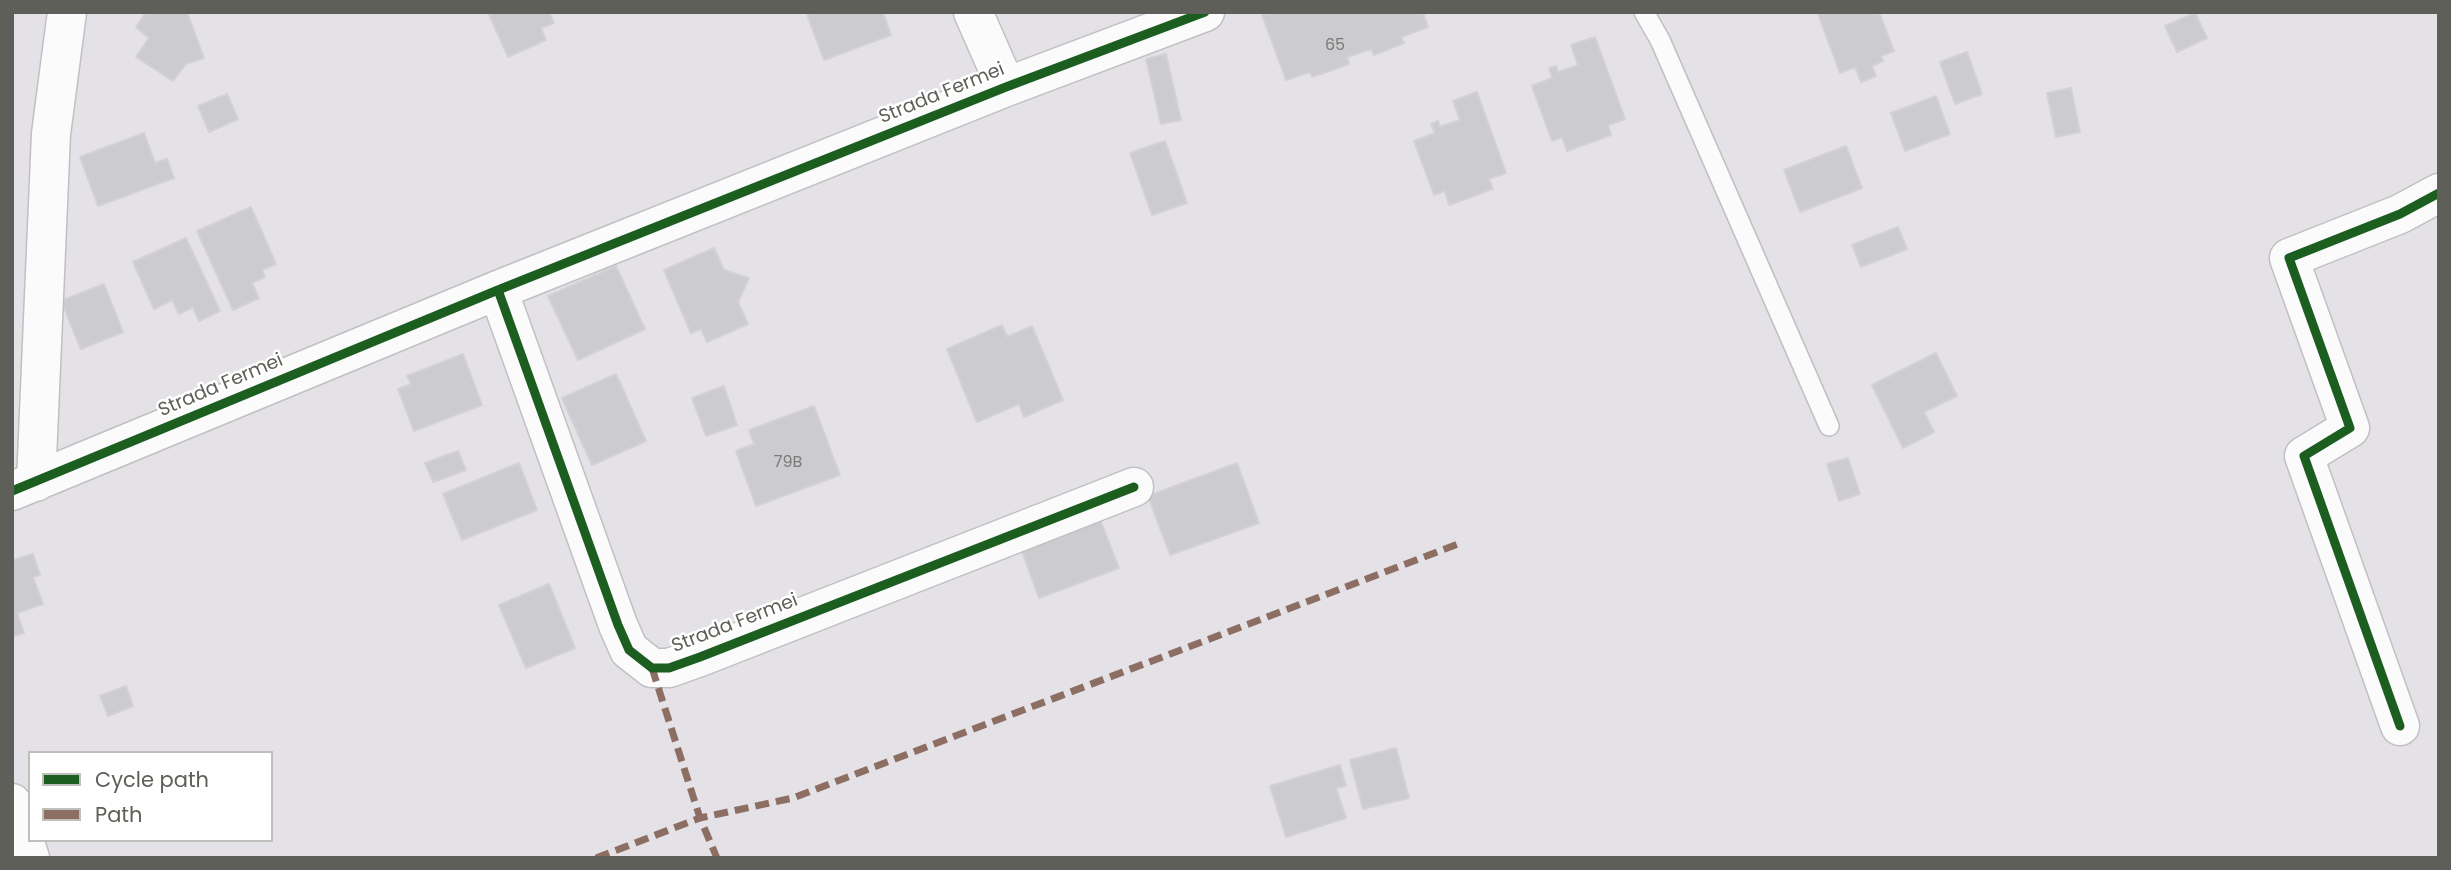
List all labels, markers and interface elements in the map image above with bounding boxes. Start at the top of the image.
house number: 65 [1325,36,1345,56]
street label: Strada Fermei [876,58,1008,130]
street label: Strada Fermei [155,349,287,423]
house number: 79B [774,453,802,473]
street label: Strada Fermei [669,589,801,659]
legend [28,751,273,842]
text: Cycle path [95,765,209,794]
text: Path [95,800,142,829]

